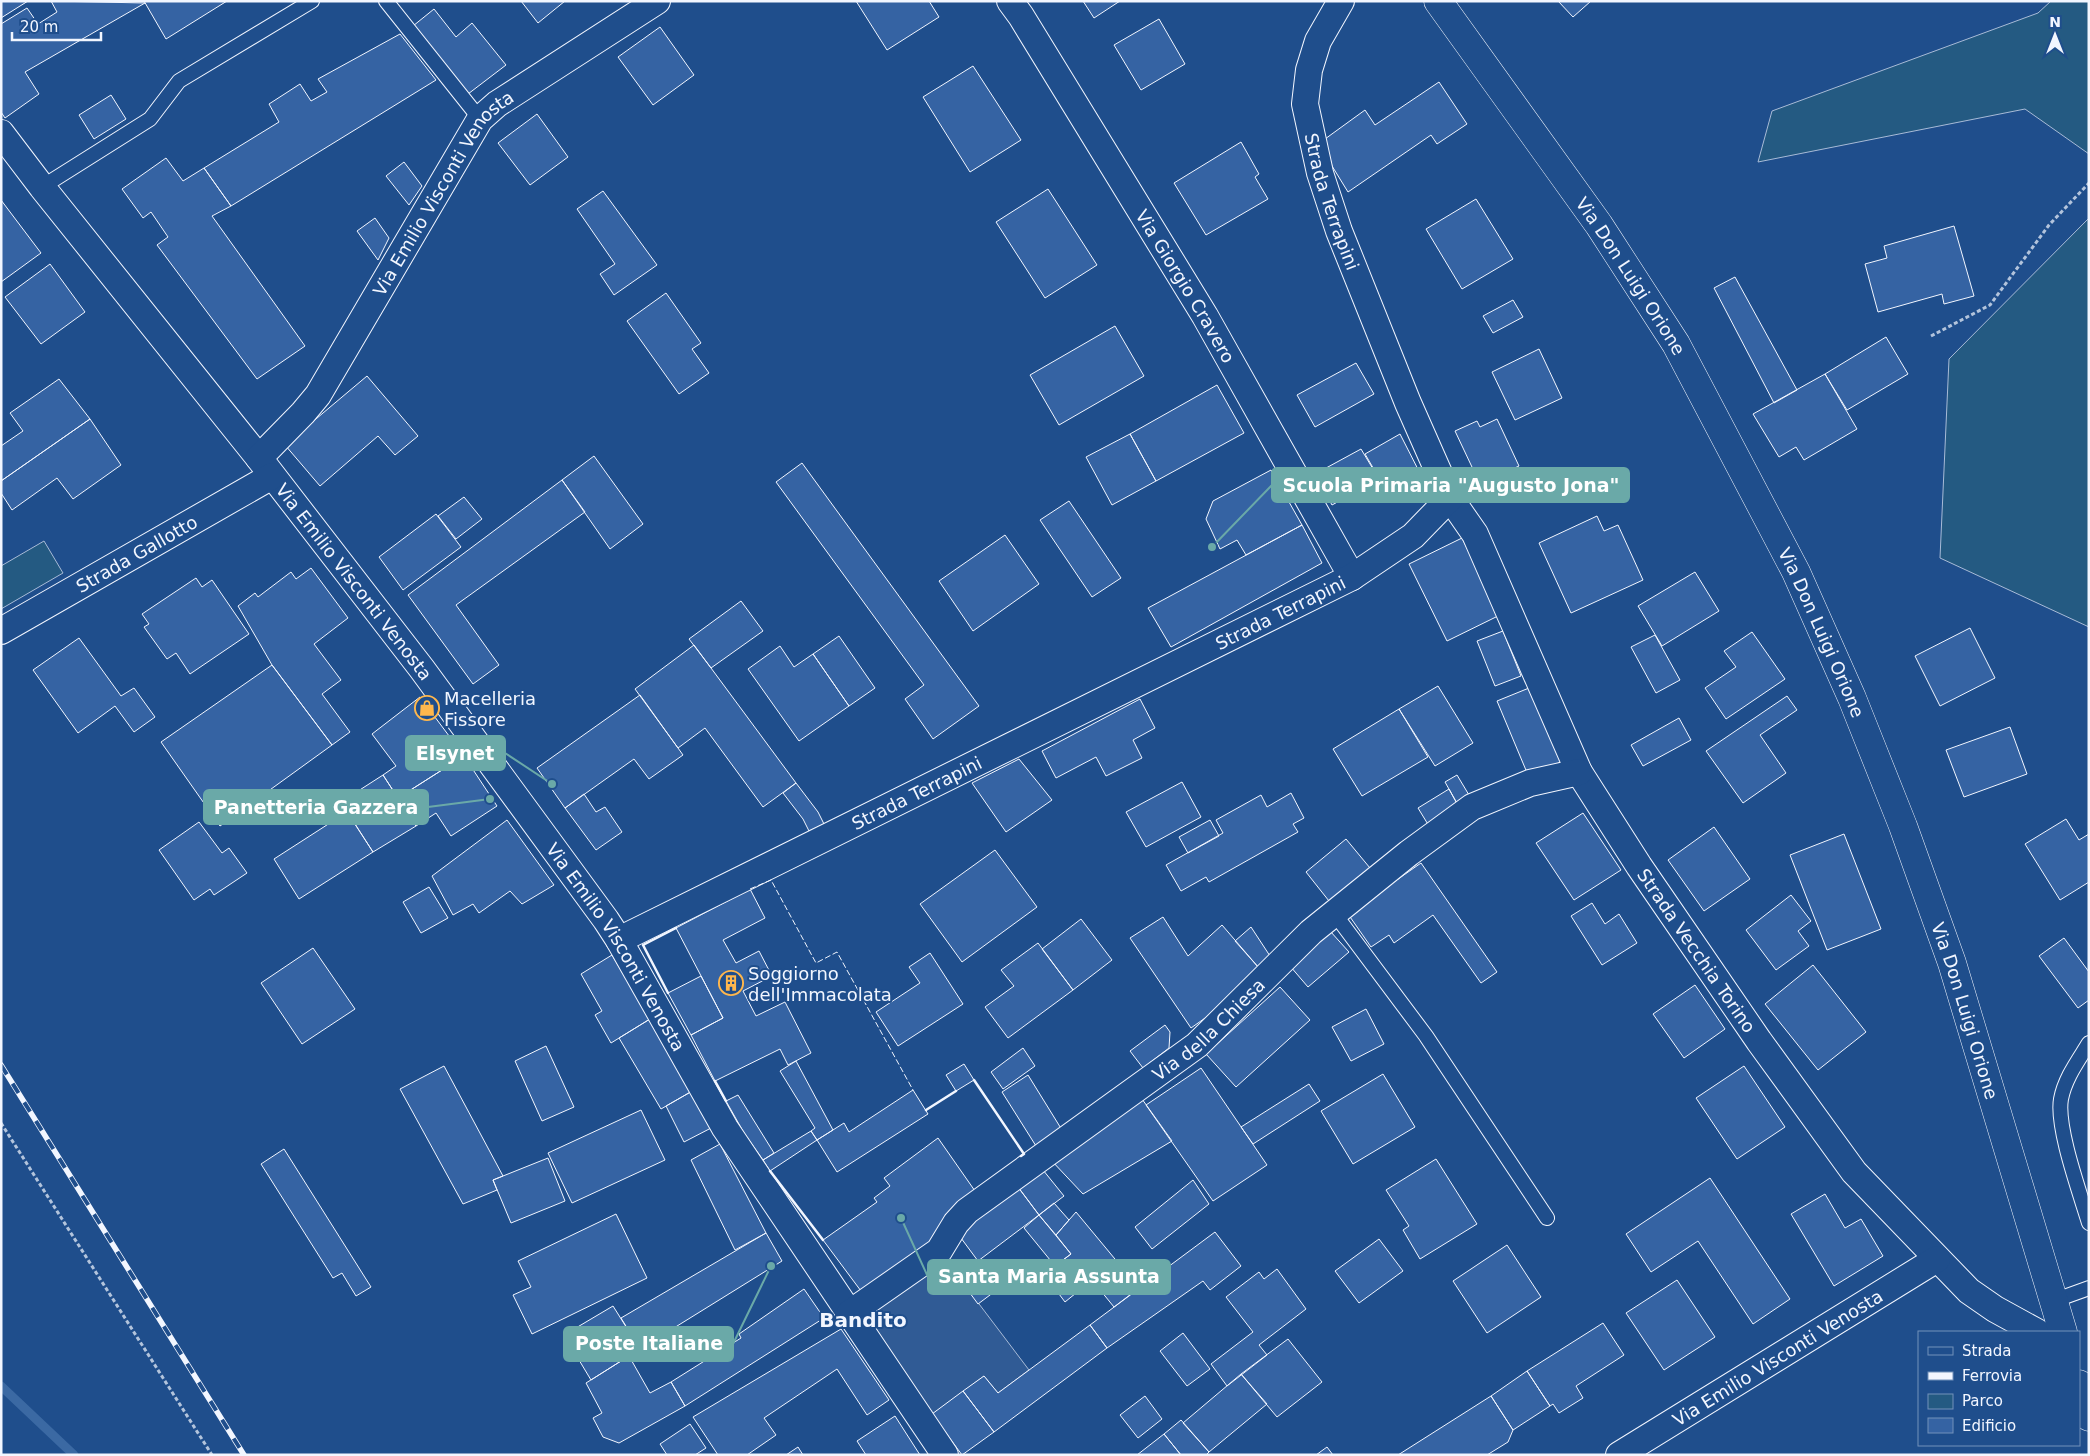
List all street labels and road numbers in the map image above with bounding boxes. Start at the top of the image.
street label: Via Emilio Visconti Venosta [368,86,517,299]
street label: Strada Terrapini [1301,131,1364,273]
street label: Via Don Luigi Orione [1572,193,1690,358]
street label: Via Giorgio Cravero [1132,206,1240,366]
street label: Via Emilio Visconti Venosta [272,479,437,684]
street label: Strada Gallotto [72,511,201,597]
street label: Via Don Luigi Orione [1774,544,1869,720]
street label: Strada Terrapini [1212,571,1349,654]
street label: Strada Terrapini [848,752,985,834]
street label: Via Emilio Visconti Venosta [542,839,690,1055]
street label: Strada Vecchia Torino [1633,864,1760,1036]
street label: Via Don Luigi Orione [1928,919,2003,1102]
street label: Via della Chiesa [1148,974,1269,1084]
street label: Via Emilio Visconti Venosta [1668,1285,1886,1430]

